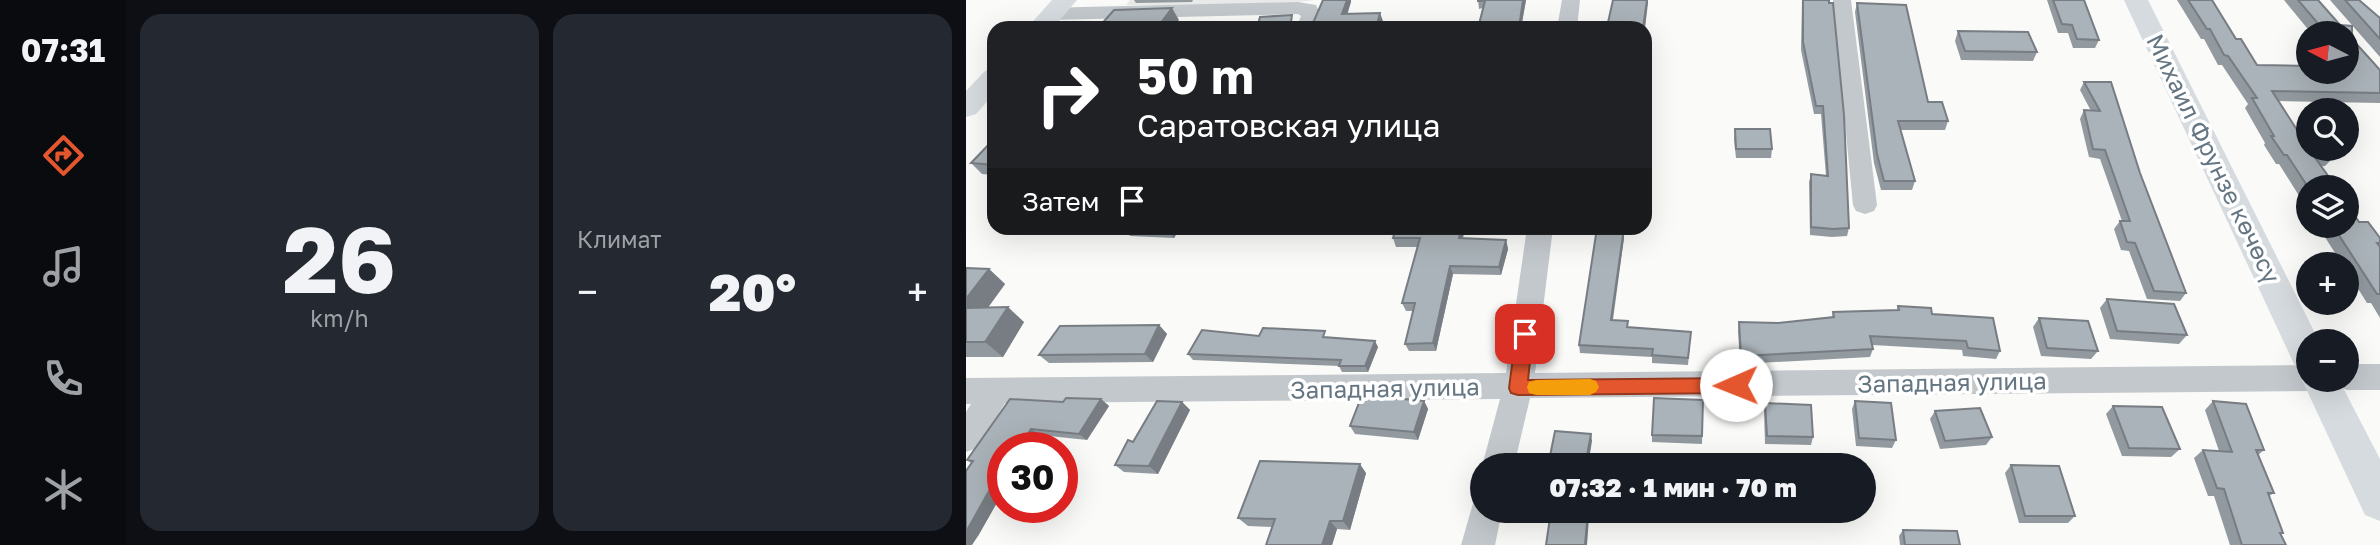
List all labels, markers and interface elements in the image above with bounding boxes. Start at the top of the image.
north arrow [2296,21,2359,84]
map controls [2296,21,2359,392]
street label: Михаил Фрунзе көчөсү [2140,29,2287,288]
text: 07:31 [21,31,105,69]
text: 50 m [1137,46,1254,105]
icon: right [1022,49,1113,140]
button: search [2296,98,2359,161]
text: Саратовская улица [1137,106,1441,144]
icon: directions [39,131,88,180]
button: layers [2296,175,2359,238]
icon: arrive [1113,182,1151,220]
text: Затем [1022,186,1099,217]
text: 26 [283,204,396,313]
text: Климат [577,225,662,253]
icon: music [39,242,88,291]
button: + [2296,252,2359,315]
text: 20° [709,260,796,322]
text: − [577,269,598,314]
text: + [907,269,928,314]
text: km/h [310,304,369,332]
pin [1495,304,1555,364]
icon: arrive [1506,315,1544,353]
button: − [2296,329,2359,392]
position arrow [1699,348,1773,422]
icon: phone [39,354,88,403]
street label: Западная улица [1857,365,2047,398]
street label: Западная улица [1290,371,1480,404]
speed limit sign: 30 [987,432,1078,523]
icon: climate [39,465,88,514]
text: 07:32 · 1 мин · 70 m [1549,472,1797,503]

